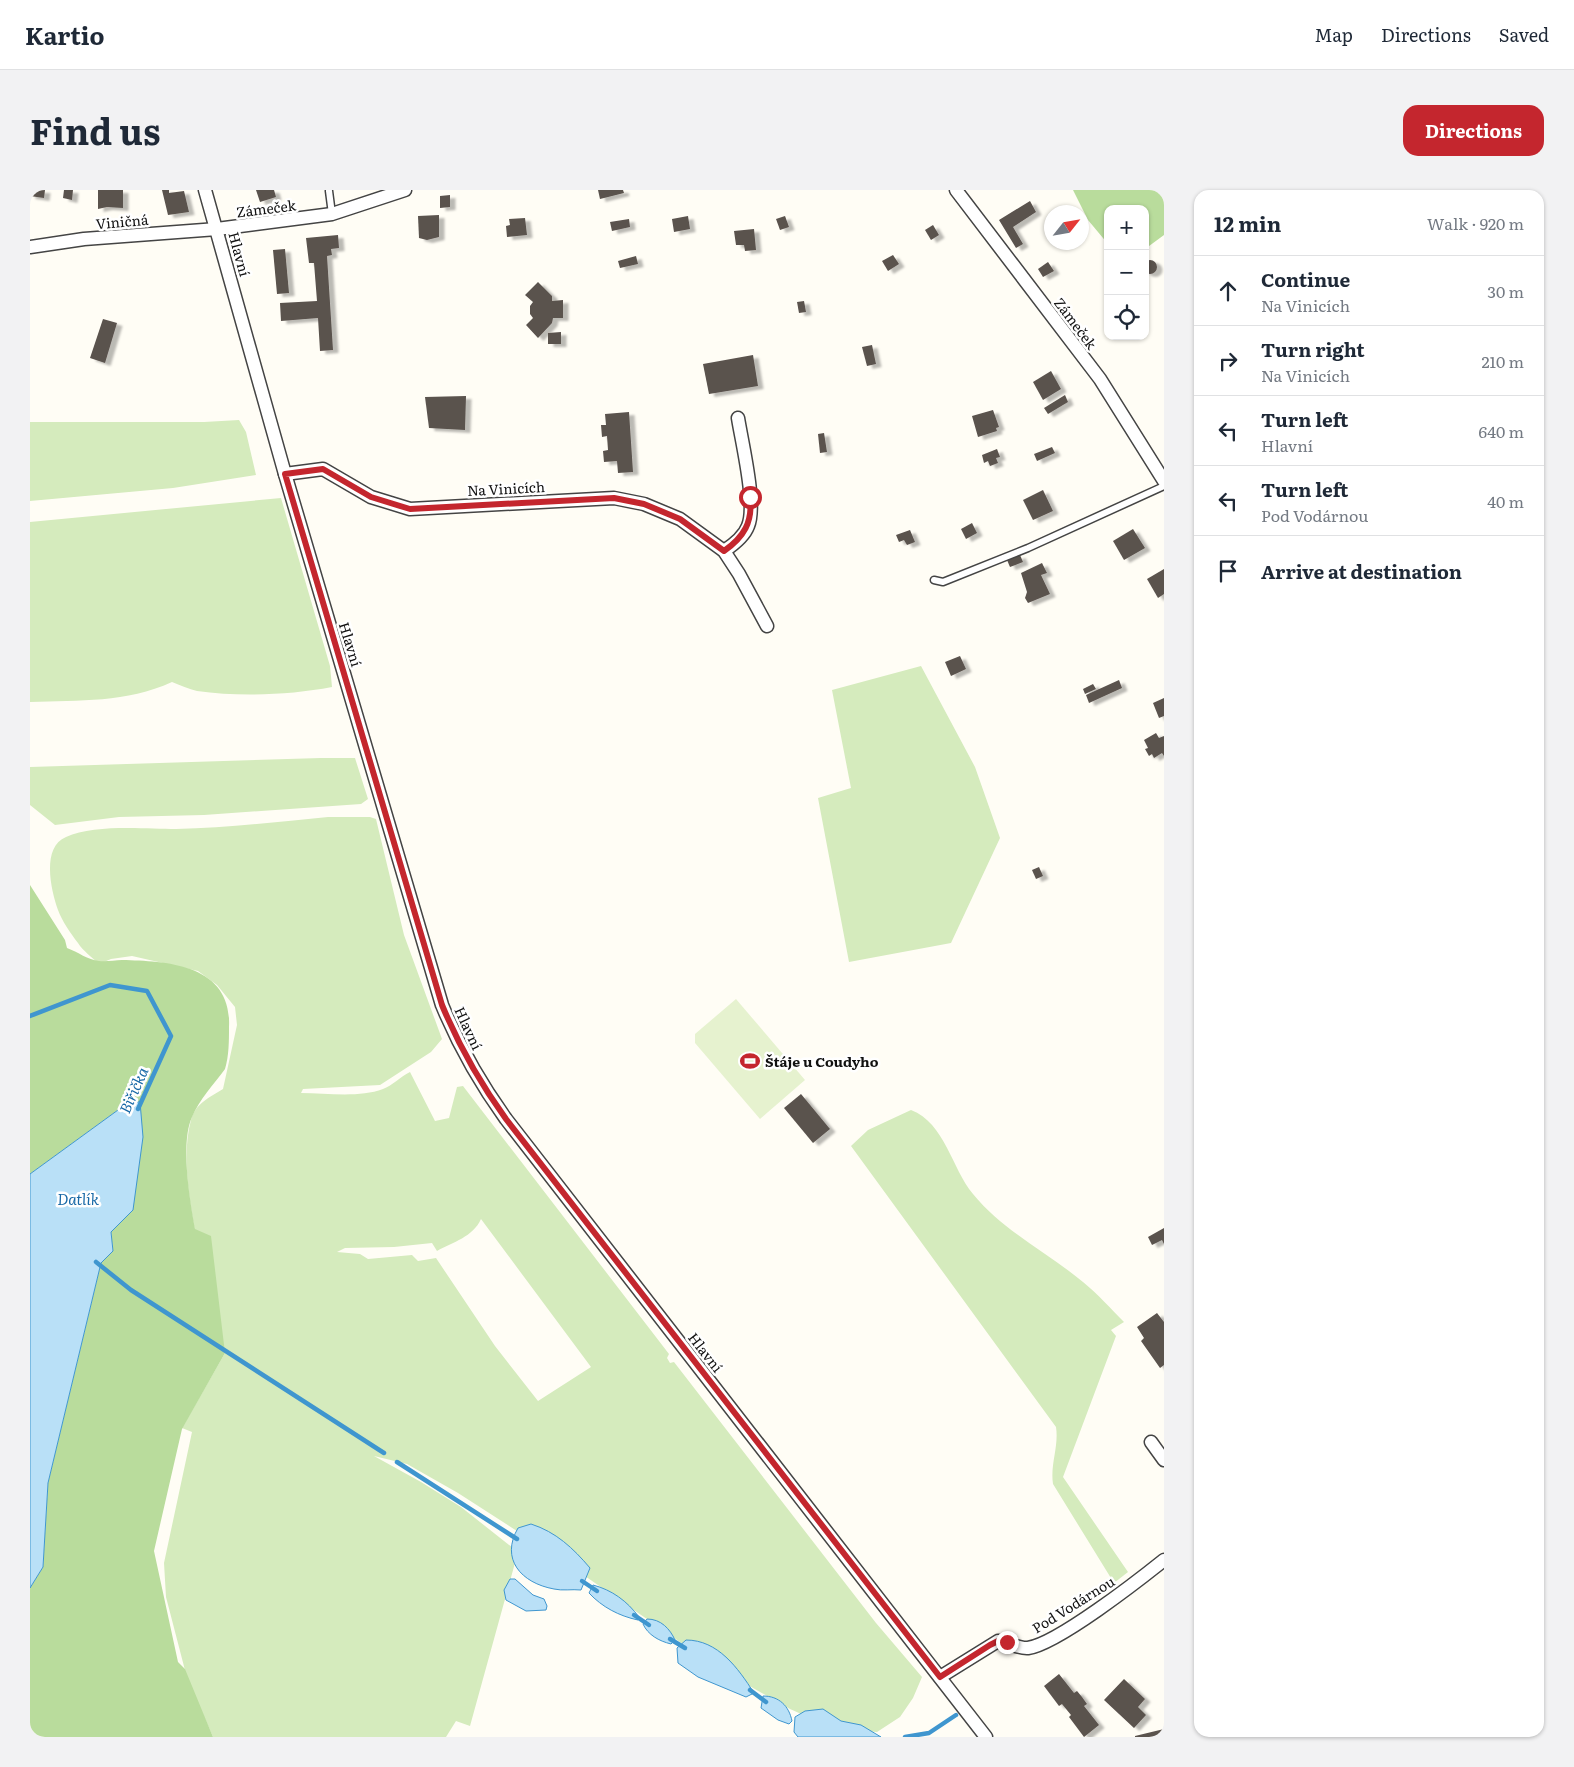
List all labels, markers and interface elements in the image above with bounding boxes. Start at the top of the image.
text: Kartio [25,17,104,52]
text: Map [1315,21,1353,48]
text: Directions [1381,21,1471,48]
text: Saved [1499,21,1549,48]
text: Find us [30,104,160,156]
button: Directions [1403,105,1544,156]
street label: Zámeček [235,194,297,222]
north arrow [1044,205,1089,250]
map controls [1104,205,1149,340]
button: + [1104,205,1149,250]
text: 12 min [1214,207,1281,238]
street label: Viničná [95,209,149,233]
text: Walk · 920 m [1427,211,1524,235]
street label: Hlavní [224,229,256,279]
button: − [1104,250,1149,295]
text: Continue [1261,265,1350,293]
icon: ahead [1214,277,1242,305]
text: 30 m [1487,279,1524,303]
street label: Zámeček [1050,293,1102,353]
text: Na Vinicích [1261,293,1350,317]
button: locate [1104,295,1149,340]
text: Turn right [1261,335,1365,363]
icon: right [1214,347,1242,375]
text: 210 m [1481,349,1524,373]
text: Na Vinicích [1261,363,1350,387]
text: Turn left [1261,405,1348,433]
icon: left [1214,417,1242,445]
text: 640 m [1479,419,1524,443]
text: Hlavní [1261,433,1313,457]
text: Turn left [1261,475,1348,503]
street label: Na Vinicích [467,476,545,500]
route start [739,486,762,509]
icon: left [1214,487,1242,515]
text: 40 m [1487,489,1524,513]
text: Pod Vodárnou [1261,503,1368,527]
icon: arrive [1214,557,1242,585]
text: Arrive at destination [1261,557,1462,585]
street label: Hlavní [335,619,367,669]
street label: Hlavní [450,1003,488,1053]
sports icon: Štáje u Coudyho [739,1050,761,1072]
place label: Štáje u Coudyho [765,1051,879,1071]
water label: Biřička [113,1063,154,1117]
water label: Datlík [57,1187,100,1210]
street label: Hlavní [684,1328,728,1376]
street label: Pod Vodárnou [1028,1571,1118,1637]
route end [996,1631,1019,1654]

